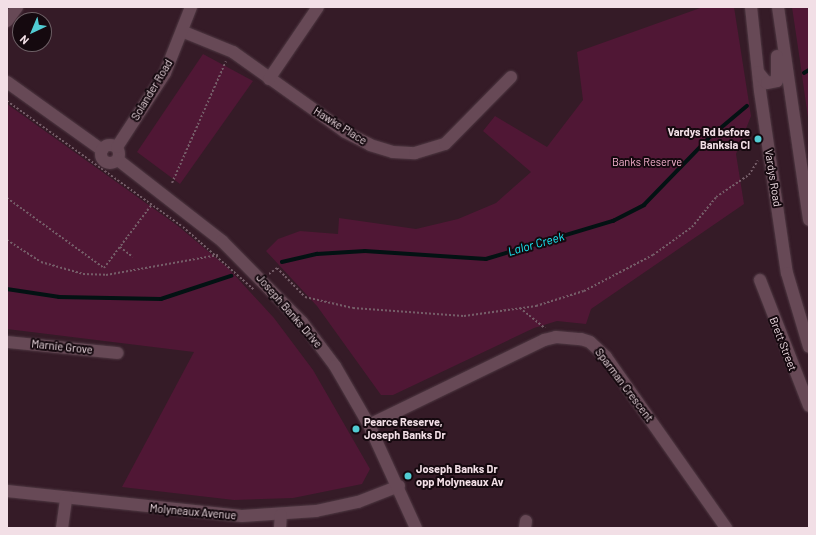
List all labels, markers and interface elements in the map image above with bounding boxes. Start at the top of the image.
north arrow [12,12,52,52]
text: N [17,33,31,47]
street label: Solander Road [129,57,175,123]
street label: Hawke Place [311,104,369,148]
place label: Vardys Rd before Banksia Cl [668,126,750,152]
marker: Vardys Rd before Banksia Cl [753,134,763,144]
street label: Vardys Road [762,148,784,208]
park label: Banks Reserve [612,155,682,169]
water label: Lalor Creek [506,229,566,259]
street label: Joseph Banks Drive [253,271,325,351]
street label: Brett Street [767,315,799,373]
street label: Marnie Grove [31,337,93,357]
street label: Sparman Crescent [592,346,656,424]
place label: Pearce Reserve, Joseph Banks Dr [364,416,446,442]
marker: Pearce Reserve, Joseph Banks Dr [351,424,361,434]
place label: Joseph Banks Dr opp Molyneaux Av [416,463,503,489]
marker: Joseph Banks Dr opp Molyneaux Av [403,471,413,481]
street label: Molyneaux Avenue [149,502,237,522]

